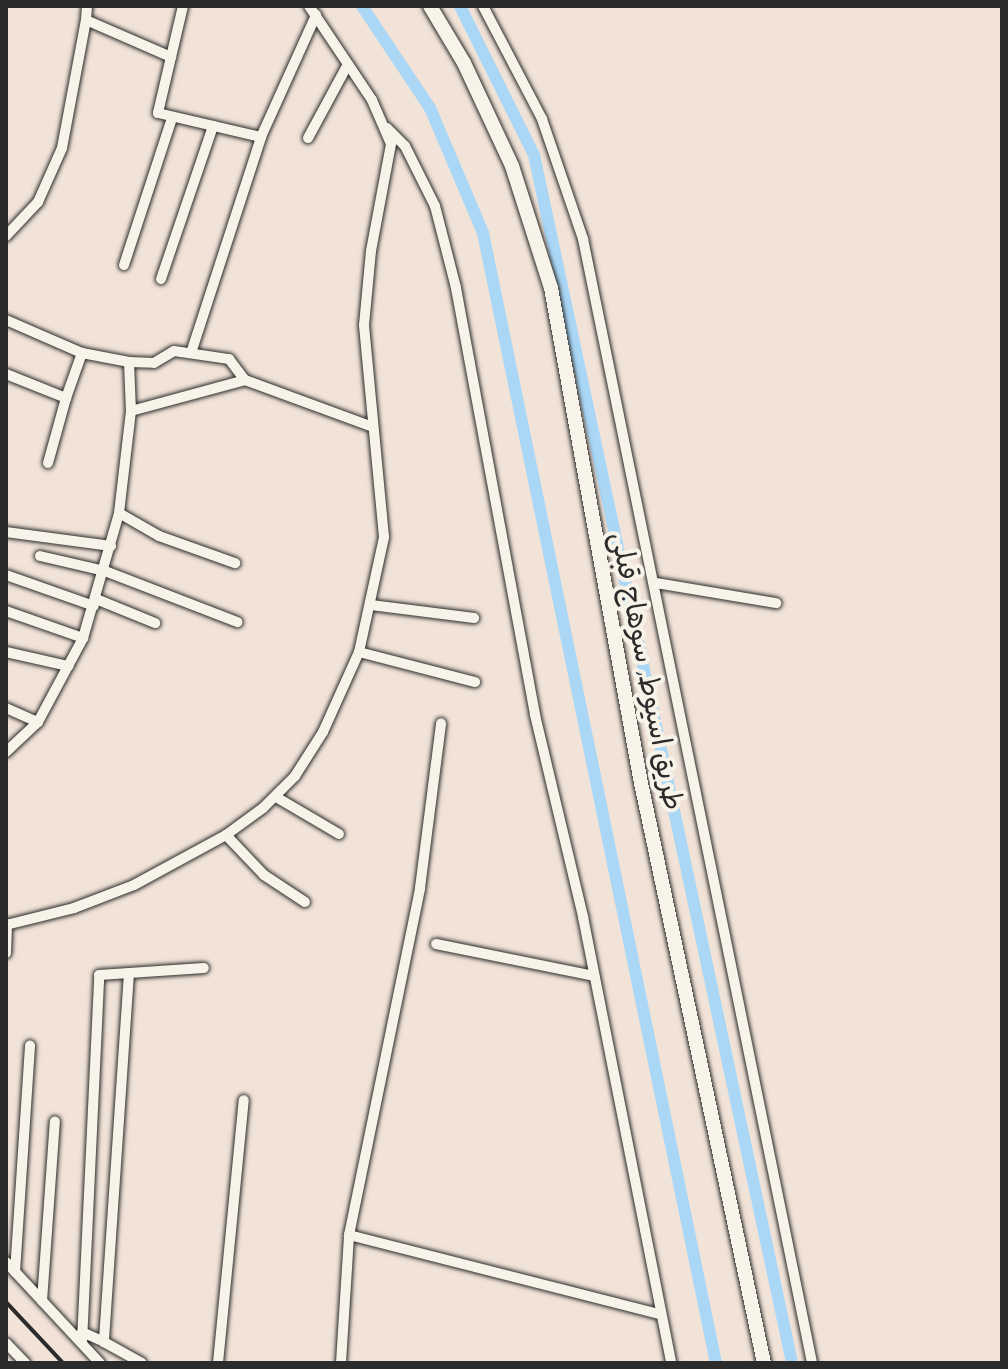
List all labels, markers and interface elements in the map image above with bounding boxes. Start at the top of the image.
street label: طريق اسيوط, سوهاج قبلى [604,529,690,813]

